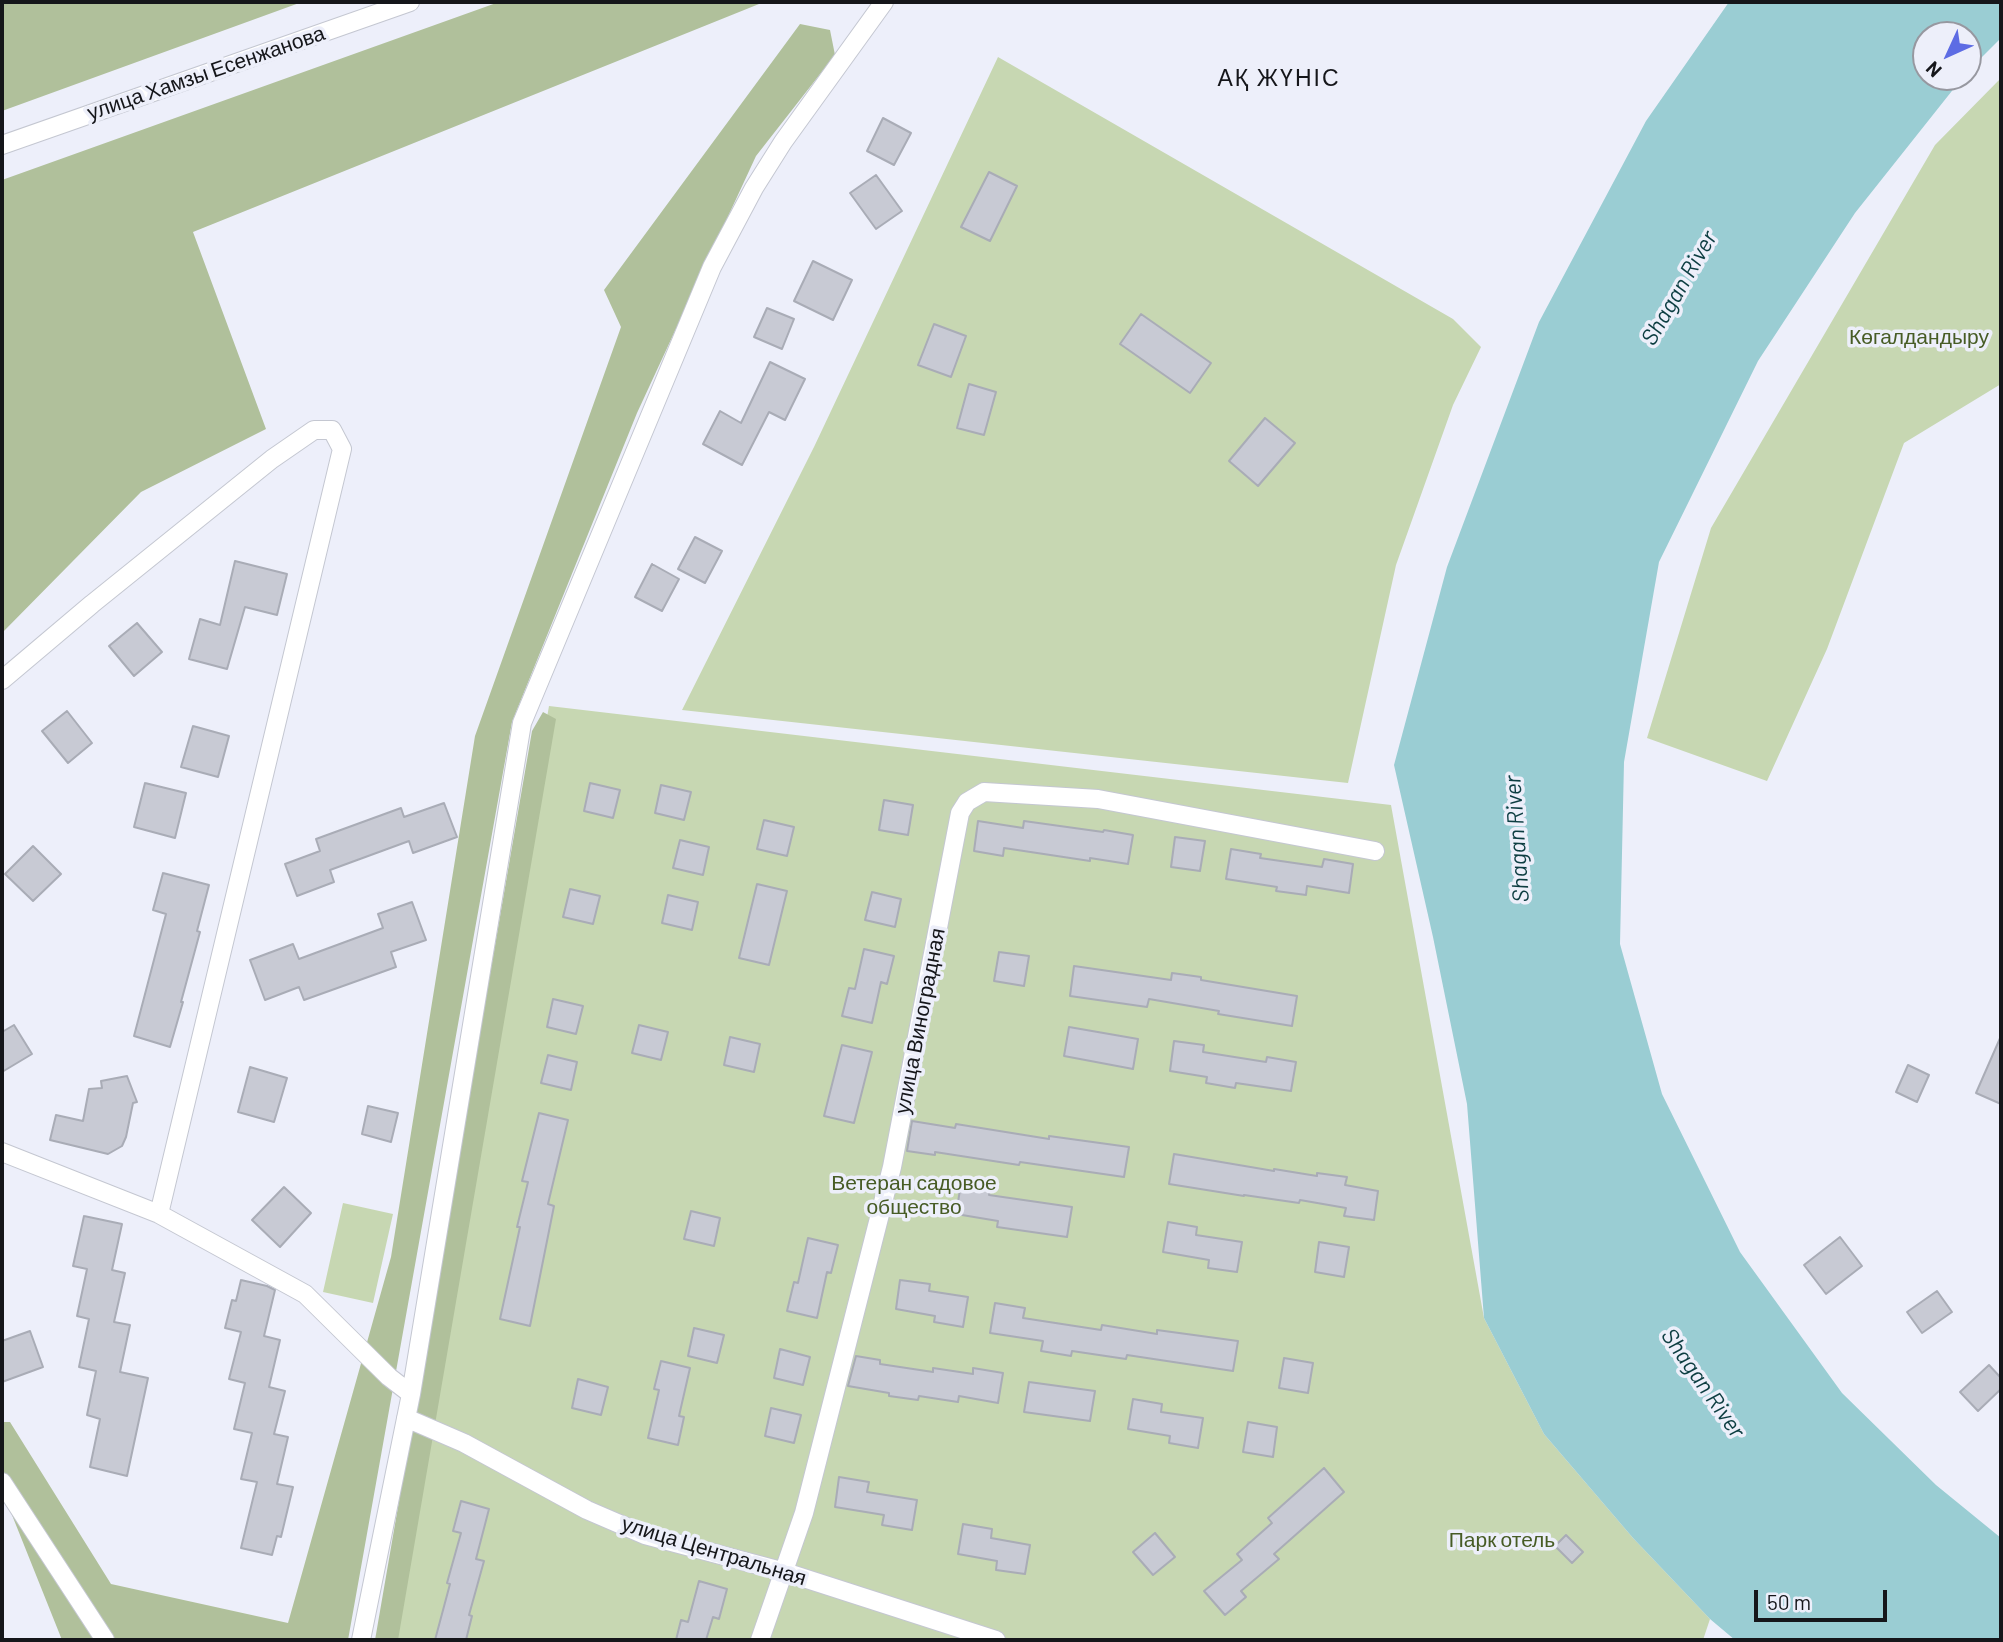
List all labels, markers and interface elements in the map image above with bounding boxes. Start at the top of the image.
street label: улица Хамзы Есенжанова [84,20,328,126]
north arrow [1912,21,1982,91]
text: N [1921,57,1946,82]
district label: АҚ ЖҮНІС [1219,64,1339,92]
water label: Shagan River [1635,226,1723,350]
park label: Көгалдандыру [1849,324,1989,350]
water label: Shagan River [1499,774,1535,904]
street label: улица Виноградная [890,926,950,1116]
park label: Ветеран садовое общество [831,1170,997,1220]
water label: Shagan River [1655,1323,1751,1443]
street label: улица Центральная [619,1511,809,1591]
park label: Парк отель [1449,1527,1555,1553]
scale bar [1758,1576,1891,1620]
text: 50 m [1767,1589,1811,1614]

